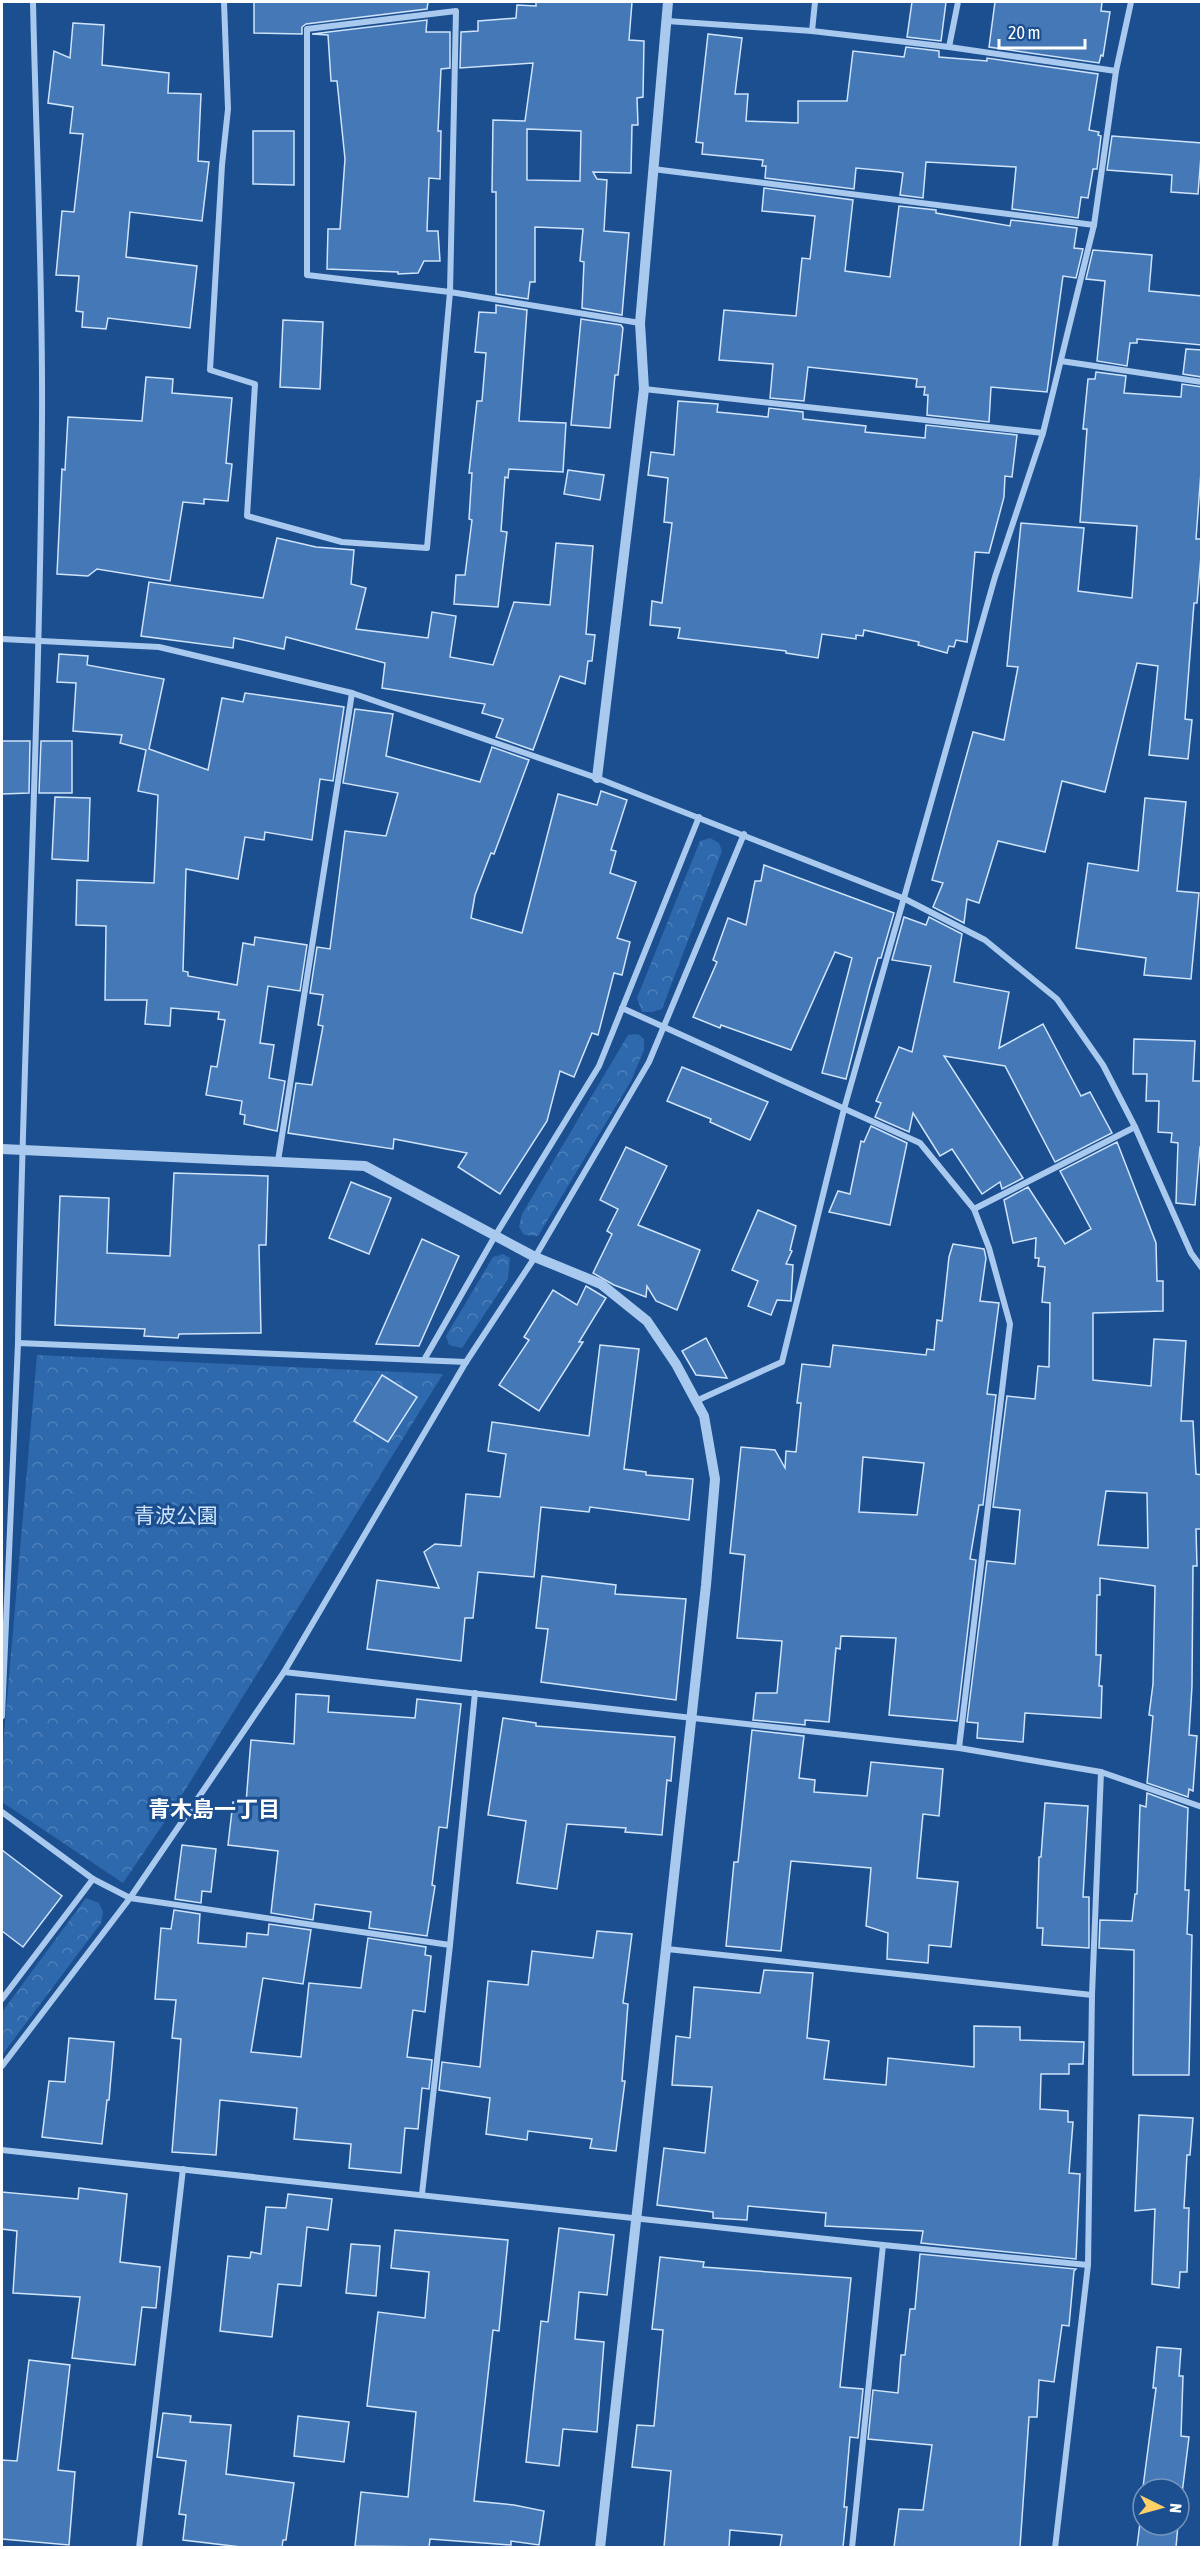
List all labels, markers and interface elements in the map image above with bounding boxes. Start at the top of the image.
scale bar [999,12,1084,50]
text: 20 m [1008,22,1040,43]
park label: 青波公園 [134,1503,218,1527]
district label: 青木島一丁目 [148,1796,280,1822]
north arrow [1131,2477,1191,2537]
text: N [1167,2503,1185,2514]

